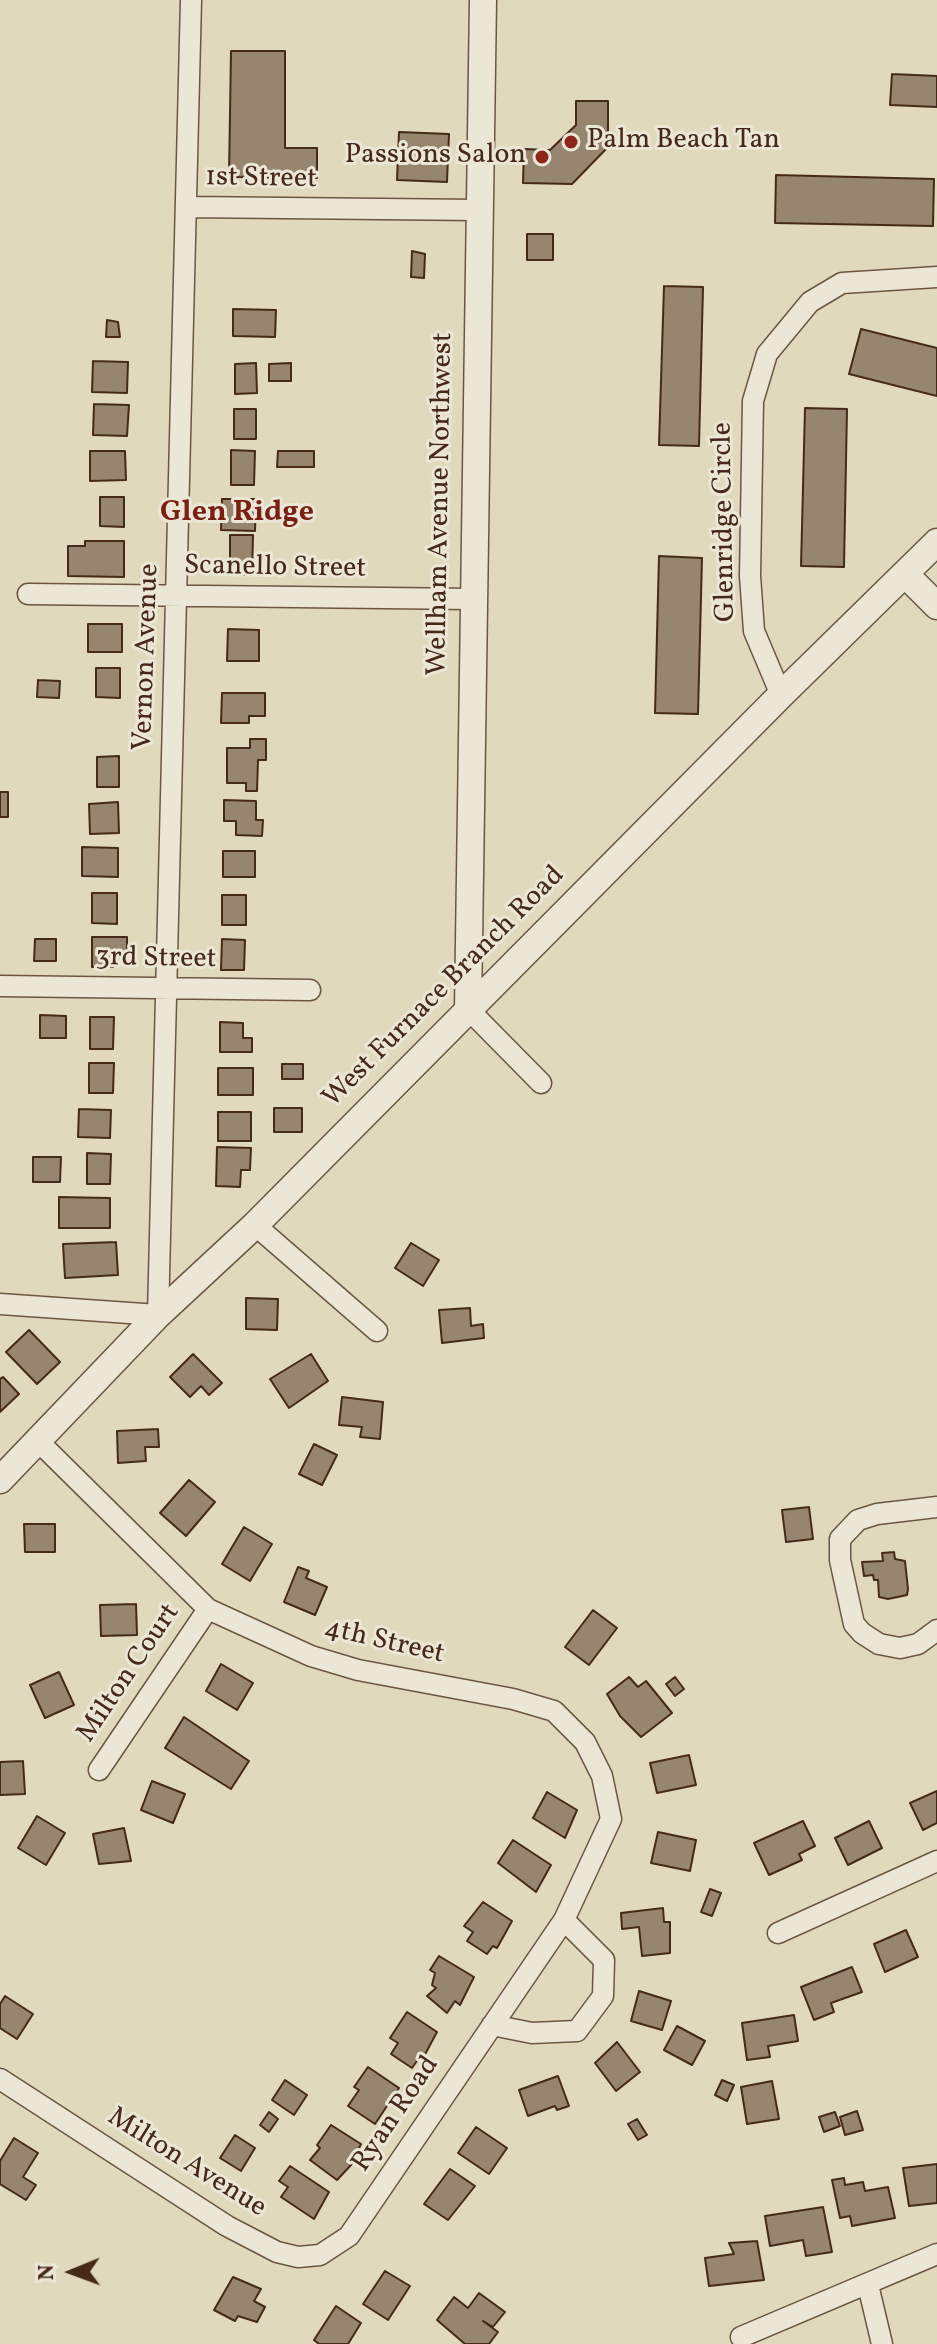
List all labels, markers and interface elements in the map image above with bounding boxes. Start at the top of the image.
place label: Palm Beach Tan [587,125,780,159]
marker: Palm Beach Tan [562,133,580,151]
place label: Passions Salon [345,140,526,174]
marker: Passions Salon [533,148,551,166]
street label: 1st Street [205,162,317,198]
street label: Wellham Avenue Northwest [422,332,462,676]
street label: Glenridge Circle [707,422,745,622]
district label: Glen Ridge [160,496,314,532]
street label: Scanello Street [183,551,367,587]
street label: Vernon Avenue [128,563,168,751]
street label: West Furnace Branch Road [317,860,573,1116]
street label: 3rd Street [95,942,217,978]
street label: Milton Court [71,1598,189,1750]
street label: 4th Street [321,1613,447,1673]
street label: Ryan Road [346,2051,448,2179]
street label: Milton Avenue [100,2102,272,2226]
north arrow [32,2232,112,2312]
text: N [32,2264,63,2281]

